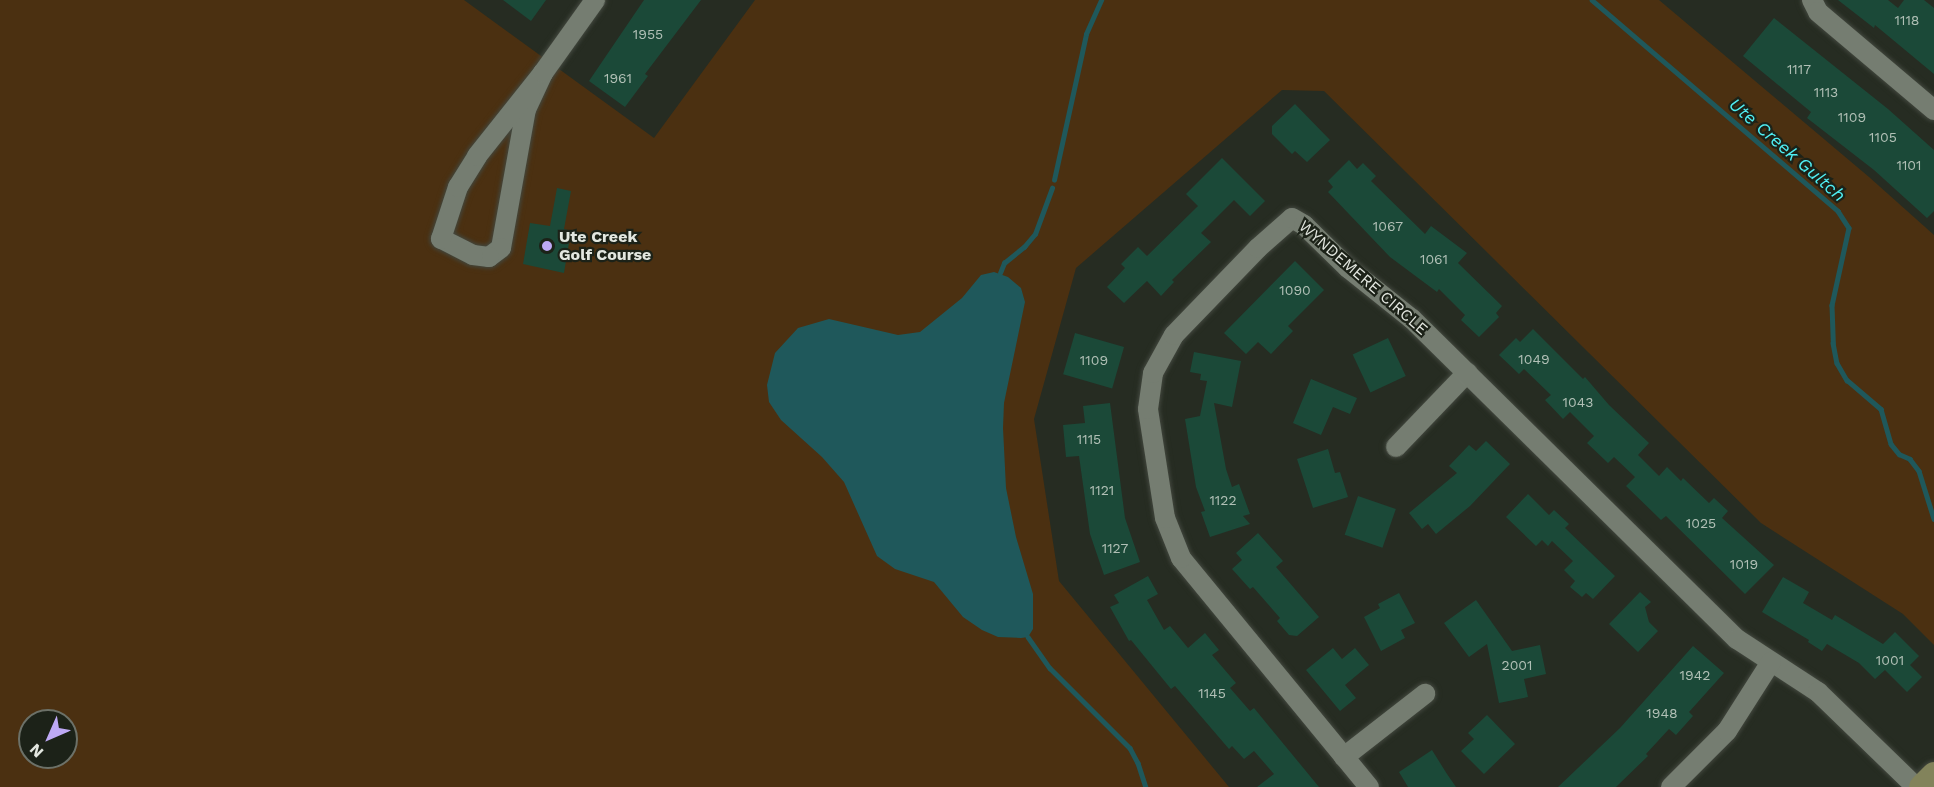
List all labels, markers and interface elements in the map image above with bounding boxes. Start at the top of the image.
house number: 1118 [1894,12,1920,28]
house number: 1955 [633,26,663,42]
house number: 1117 [1787,61,1811,77]
house number: 1961 [604,70,632,86]
house number: 1113 [1814,84,1838,100]
water label: Ute Creek Gultch [1724,93,1850,207]
house number: 1109 [1838,109,1866,125]
house number: 1105 [1869,129,1897,145]
house number: 1101 [1896,157,1922,173]
street label: WYNDEMERE CIRCLE [1294,217,1432,339]
house number: 1067 [1373,218,1403,234]
place label: Ute Creek Golf Course [559,227,651,265]
marker: Ute Creek Golf Course [540,239,554,253]
house number: 1061 [1420,251,1448,267]
house number: 1090 [1279,282,1311,298]
house number: 1049 [1518,351,1550,367]
house number: 1109 [1080,352,1108,368]
house number: 1043 [1563,394,1593,410]
house number: 1115 [1077,431,1101,447]
house number: 1121 [1090,482,1114,498]
house number: 1122 [1209,492,1237,508]
house number: 1025 [1686,515,1716,531]
house number: 1127 [1102,540,1128,556]
house number: 1019 [1730,556,1758,572]
house number: 1001 [1876,652,1904,668]
house number: 2001 [1501,657,1533,673]
house number: 1942 [1680,667,1710,683]
house number: 1145 [1198,685,1226,701]
house number: 1948 [1646,705,1678,721]
north arrow [18,709,78,769]
text: N [25,740,47,762]

